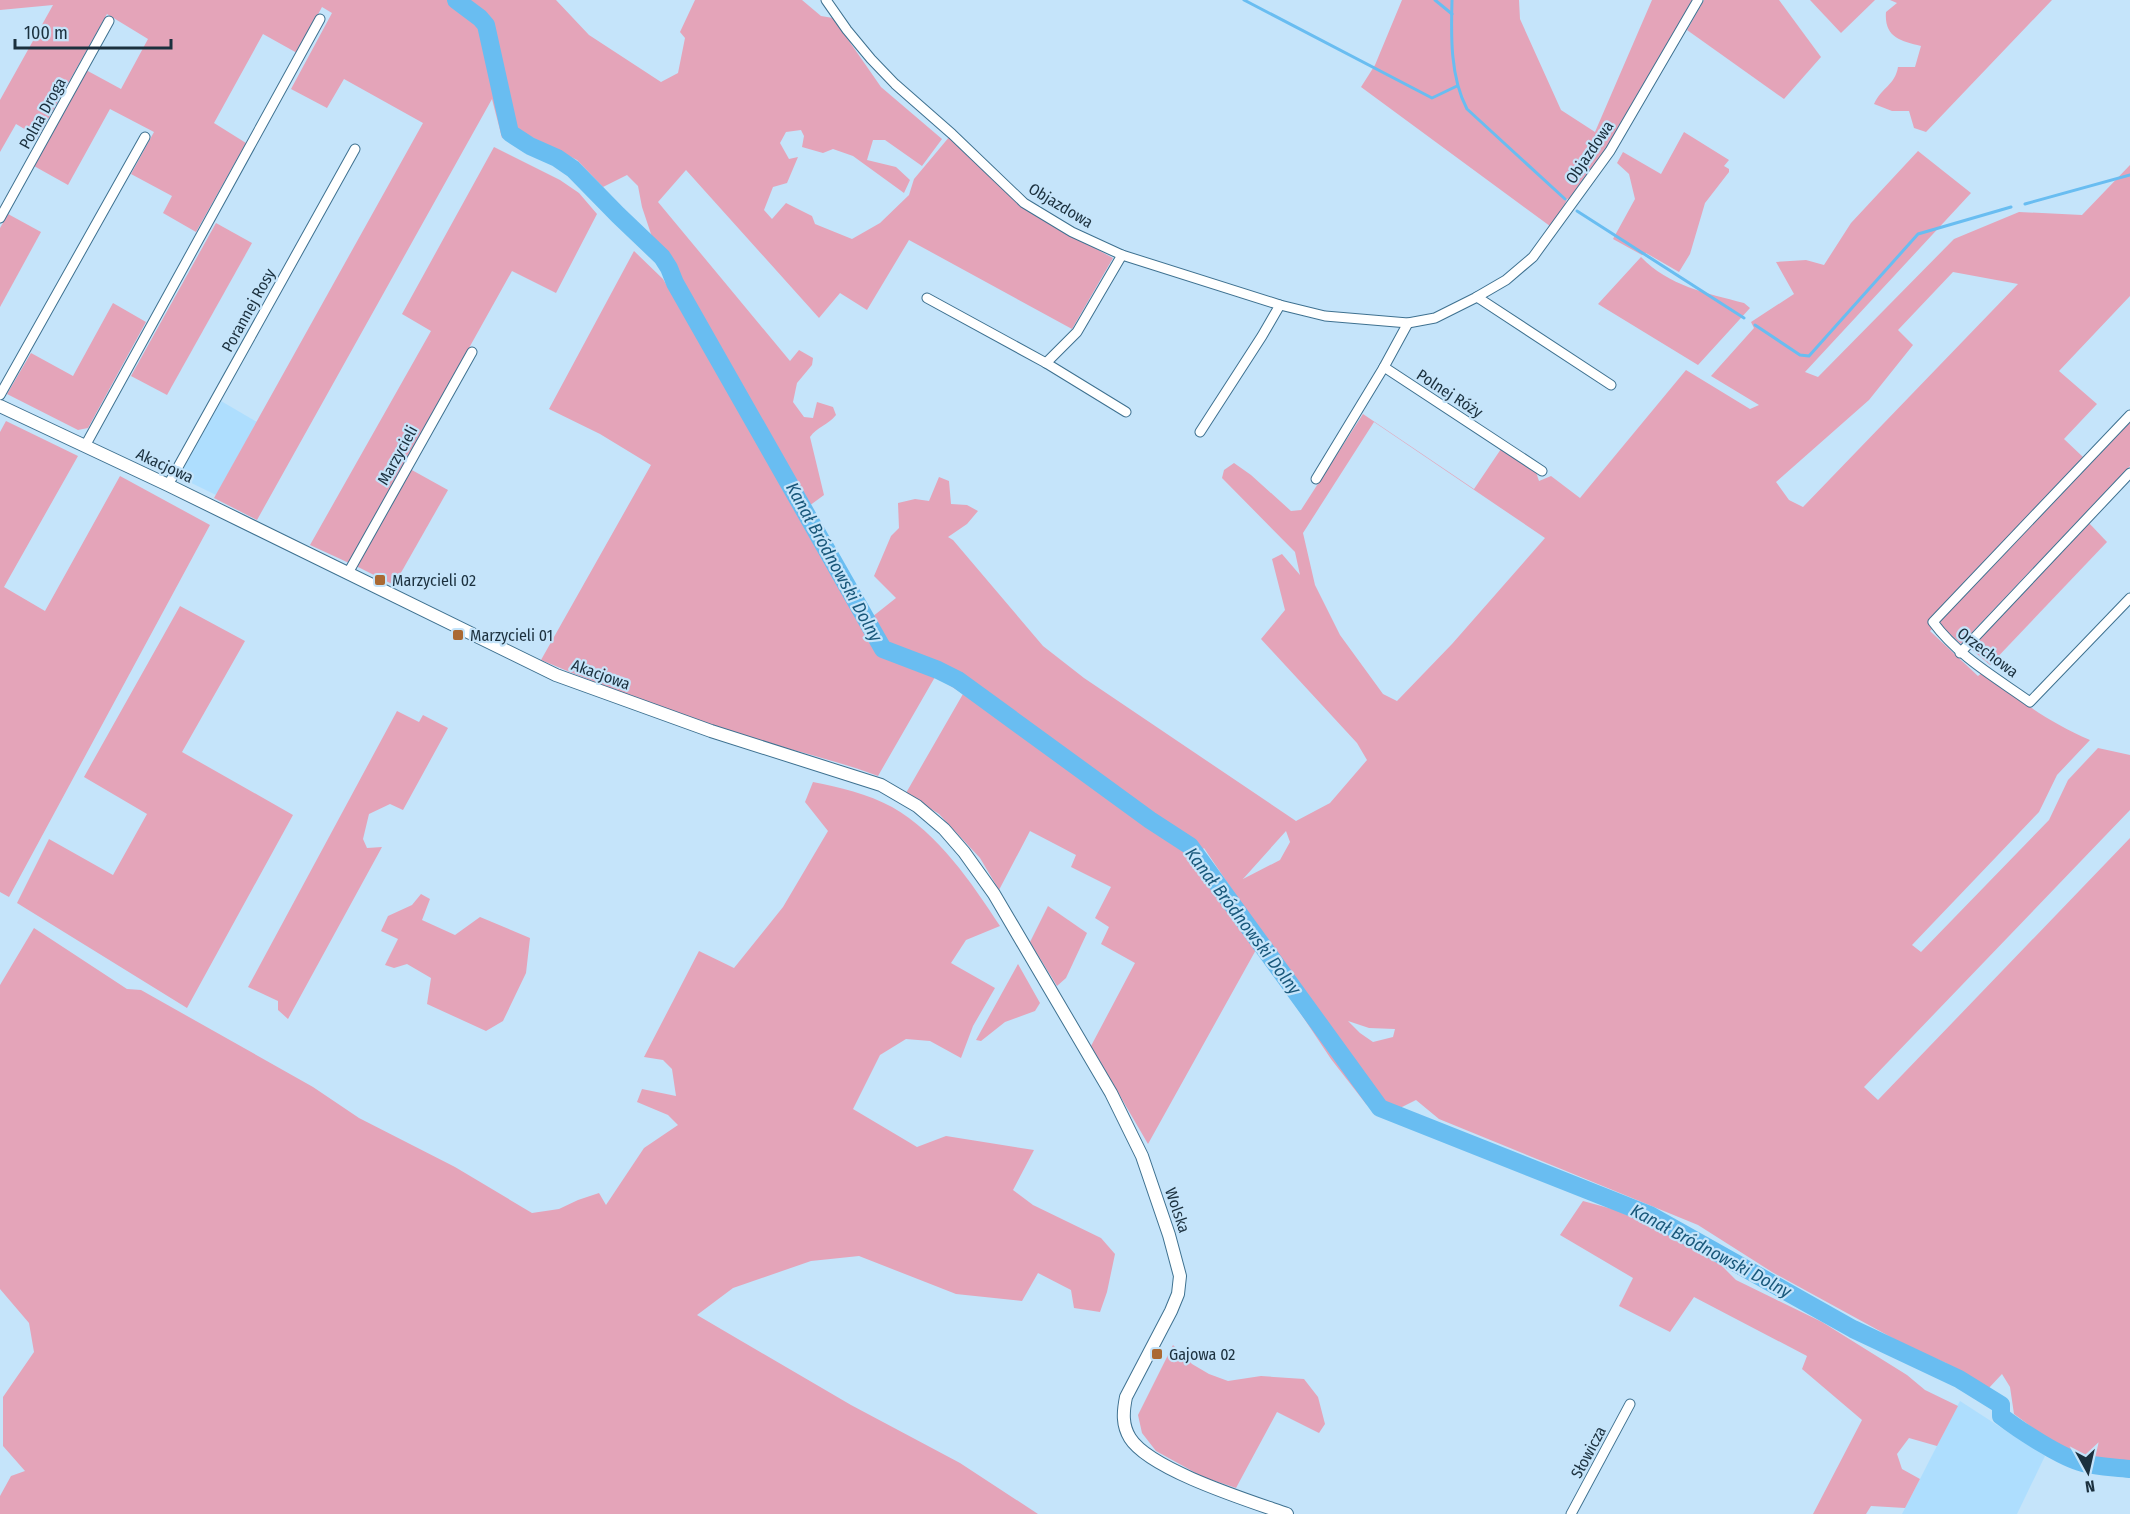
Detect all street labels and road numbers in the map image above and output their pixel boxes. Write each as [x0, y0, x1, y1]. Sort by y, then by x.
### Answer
street label: Polna Droga [15, 74, 70, 152]
street label: Objazdowa [1561, 117, 1617, 187]
street label: Objazdowa [1025, 179, 1097, 232]
street label: Porannej Rosy [218, 264, 280, 355]
street label: Polnej Róży [1413, 365, 1487, 422]
street label: Marzycieli [373, 422, 422, 488]
street label: Akacjowa [133, 444, 197, 487]
street label: Orzechowa [1953, 623, 2022, 682]
street label: Akacjowa [569, 655, 633, 694]
street label: Wolska [1161, 1185, 1194, 1235]
street label: Słowicza [1567, 1423, 1610, 1482]

